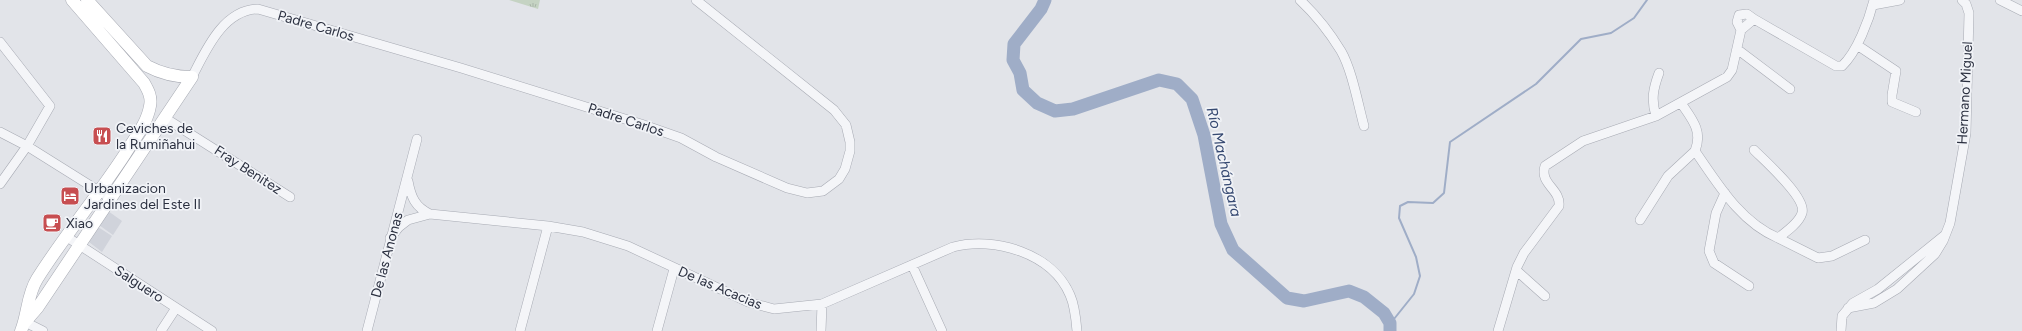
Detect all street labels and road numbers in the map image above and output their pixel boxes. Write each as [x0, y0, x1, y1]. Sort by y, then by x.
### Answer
street label: Padre Carlos [276, 7, 356, 45]
street label: Hermano Miguel [1954, 41, 1976, 145]
street label: Padre Carlos [586, 100, 666, 140]
street label: Fray Benitez [211, 142, 285, 198]
street label: De las Anonas [367, 210, 407, 300]
street label: Salguero [111, 262, 167, 306]
street label: De las Acacias [675, 263, 765, 313]

